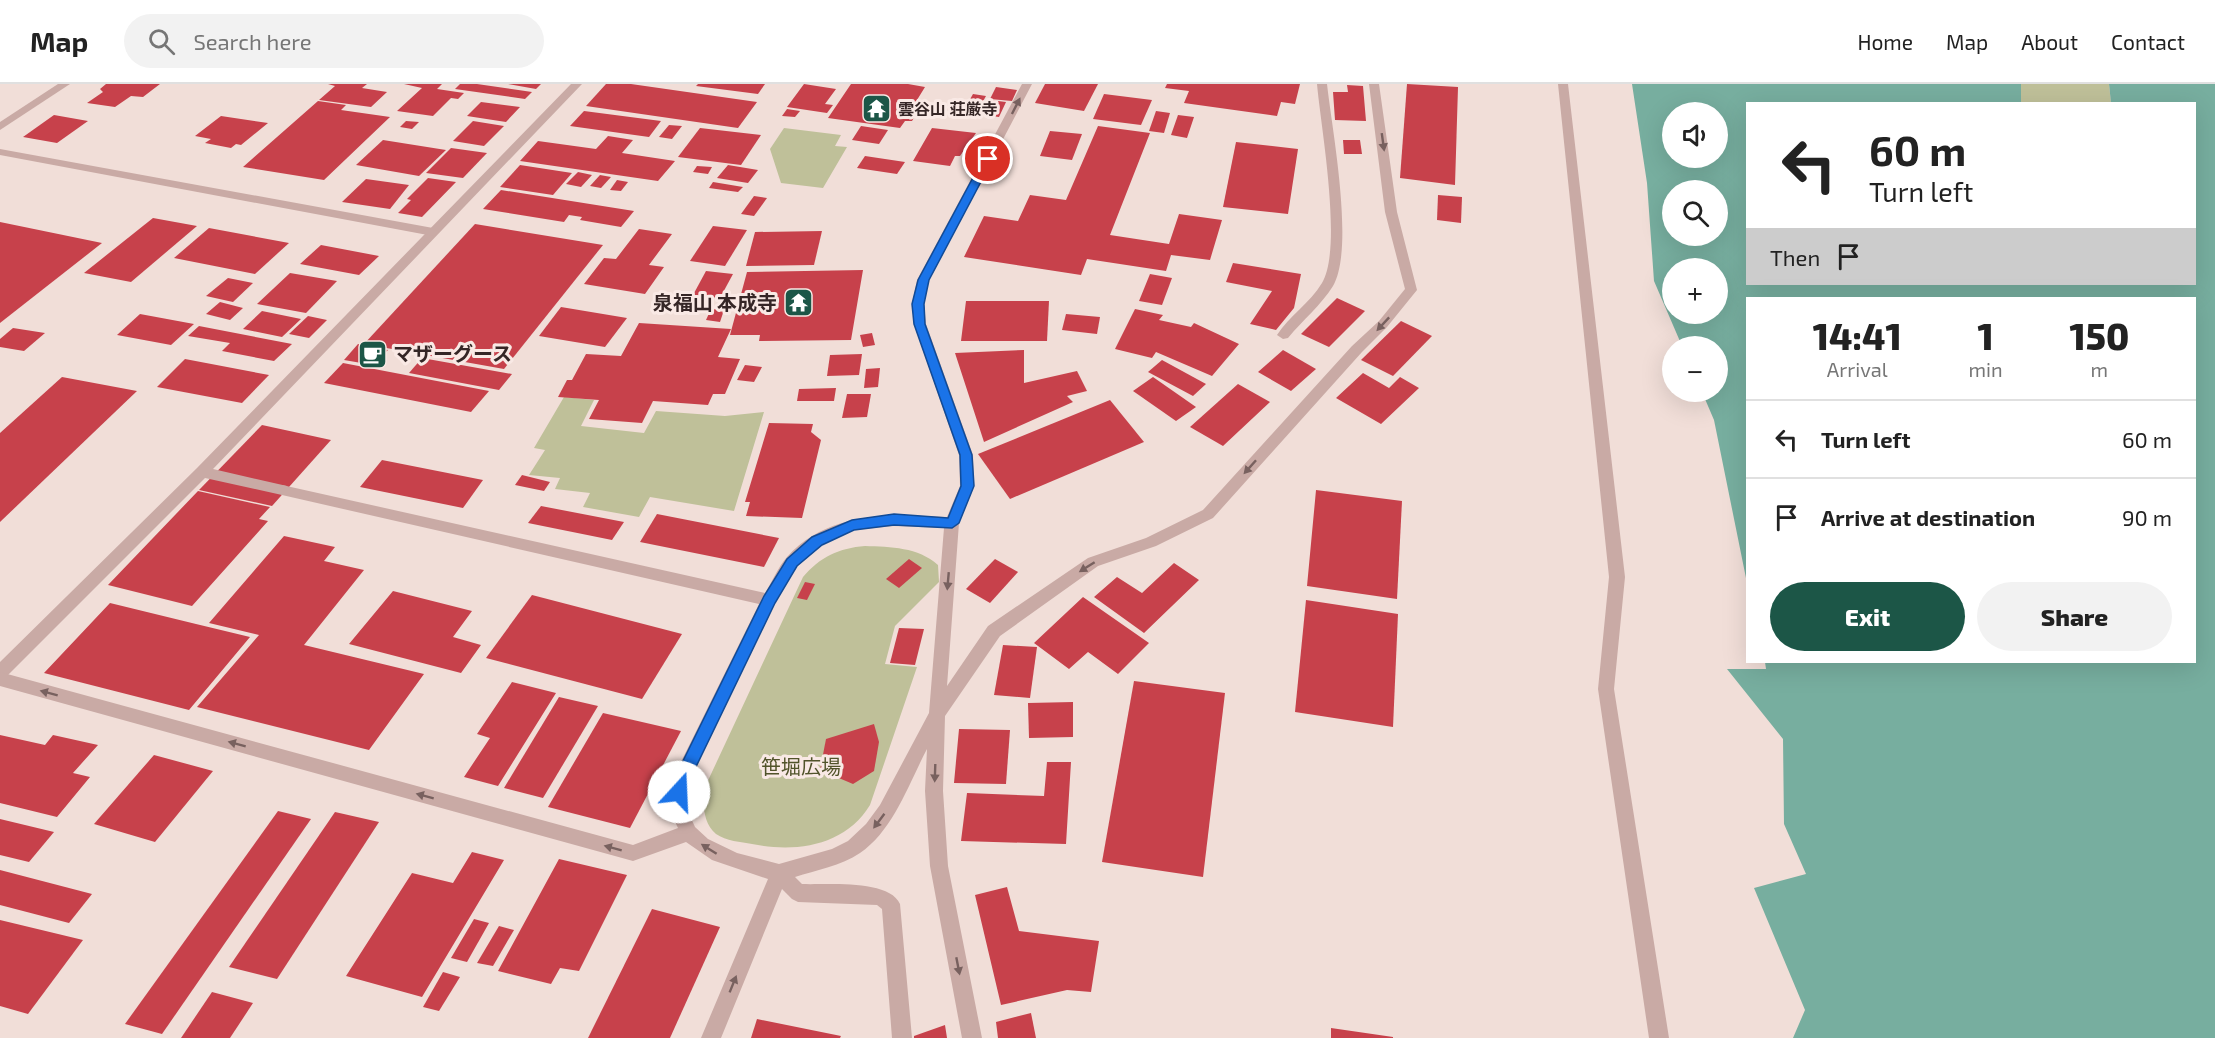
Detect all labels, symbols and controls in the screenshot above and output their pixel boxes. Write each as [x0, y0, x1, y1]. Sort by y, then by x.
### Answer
search box [124, 14, 544, 68]
text: Map [30, 24, 88, 58]
icon: search [145, 25, 178, 58]
text: Search here [193, 28, 312, 54]
text: Home [1857, 29, 1913, 54]
text: Map [1946, 29, 1988, 54]
text: About [2021, 29, 2078, 54]
text: Contact [2111, 29, 2185, 54]
temple icon: 雲谷山 荘厳寺 [861, 93, 893, 125]
one-way arrow [1011, 98, 1020, 115]
place label: 雲谷山 荘厳寺 [898, 99, 997, 118]
map controls [1662, 102, 1728, 402]
button: sound [1662, 102, 1728, 168]
text: 60 m [1869, 124, 1966, 174]
icon: left [1770, 126, 1848, 204]
pin [962, 133, 1013, 184]
one-way arrow [1378, 133, 1387, 152]
icon: arrive [971, 142, 1004, 175]
text: Turn left [1869, 175, 1973, 207]
button: search [1662, 180, 1728, 246]
icon: arrive [1832, 240, 1865, 273]
text: Then [1770, 244, 1820, 270]
button: + [1662, 258, 1728, 324]
temple icon: 泉福山 本成寺 [782, 287, 814, 319]
place label: 泉福山 本成寺 [653, 290, 777, 314]
text: 14:41 [1813, 314, 1902, 357]
text: 1 [1977, 314, 1994, 357]
text: 150 [2069, 314, 2129, 357]
one-way arrow [1377, 316, 1390, 331]
button: − [1662, 336, 1728, 402]
cafe icon: マザーグース [356, 338, 388, 370]
place label: マザーグース [393, 341, 512, 365]
text: Arrival [1827, 357, 1888, 381]
text: min [1969, 357, 2003, 381]
text: m [2091, 357, 2108, 381]
icon: left [1770, 423, 1803, 456]
text: Turn left [1821, 426, 1910, 452]
text: 60 m [2122, 426, 2172, 452]
one-way arrow [1244, 459, 1257, 474]
icon: arrive [1770, 501, 1803, 534]
text: Arrive at destination [1821, 504, 2035, 530]
text: 90 m [2122, 504, 2172, 530]
one-way arrow [1079, 561, 1096, 572]
one-way arrow [943, 572, 952, 591]
button: Exit [1770, 582, 1965, 651]
button: Share [1977, 582, 2172, 651]
one-way arrow [40, 688, 58, 697]
one-way arrow [228, 739, 246, 749]
park label: 笹堀広場 [761, 754, 841, 778]
position arrow [647, 760, 711, 824]
one-way arrow [930, 763, 940, 782]
one-way arrow [416, 791, 434, 800]
one-way arrow [873, 813, 885, 829]
one-way arrow [604, 842, 622, 852]
one-way arrow [701, 844, 717, 855]
one-way arrow [954, 957, 963, 976]
one-way arrow [729, 975, 738, 993]

